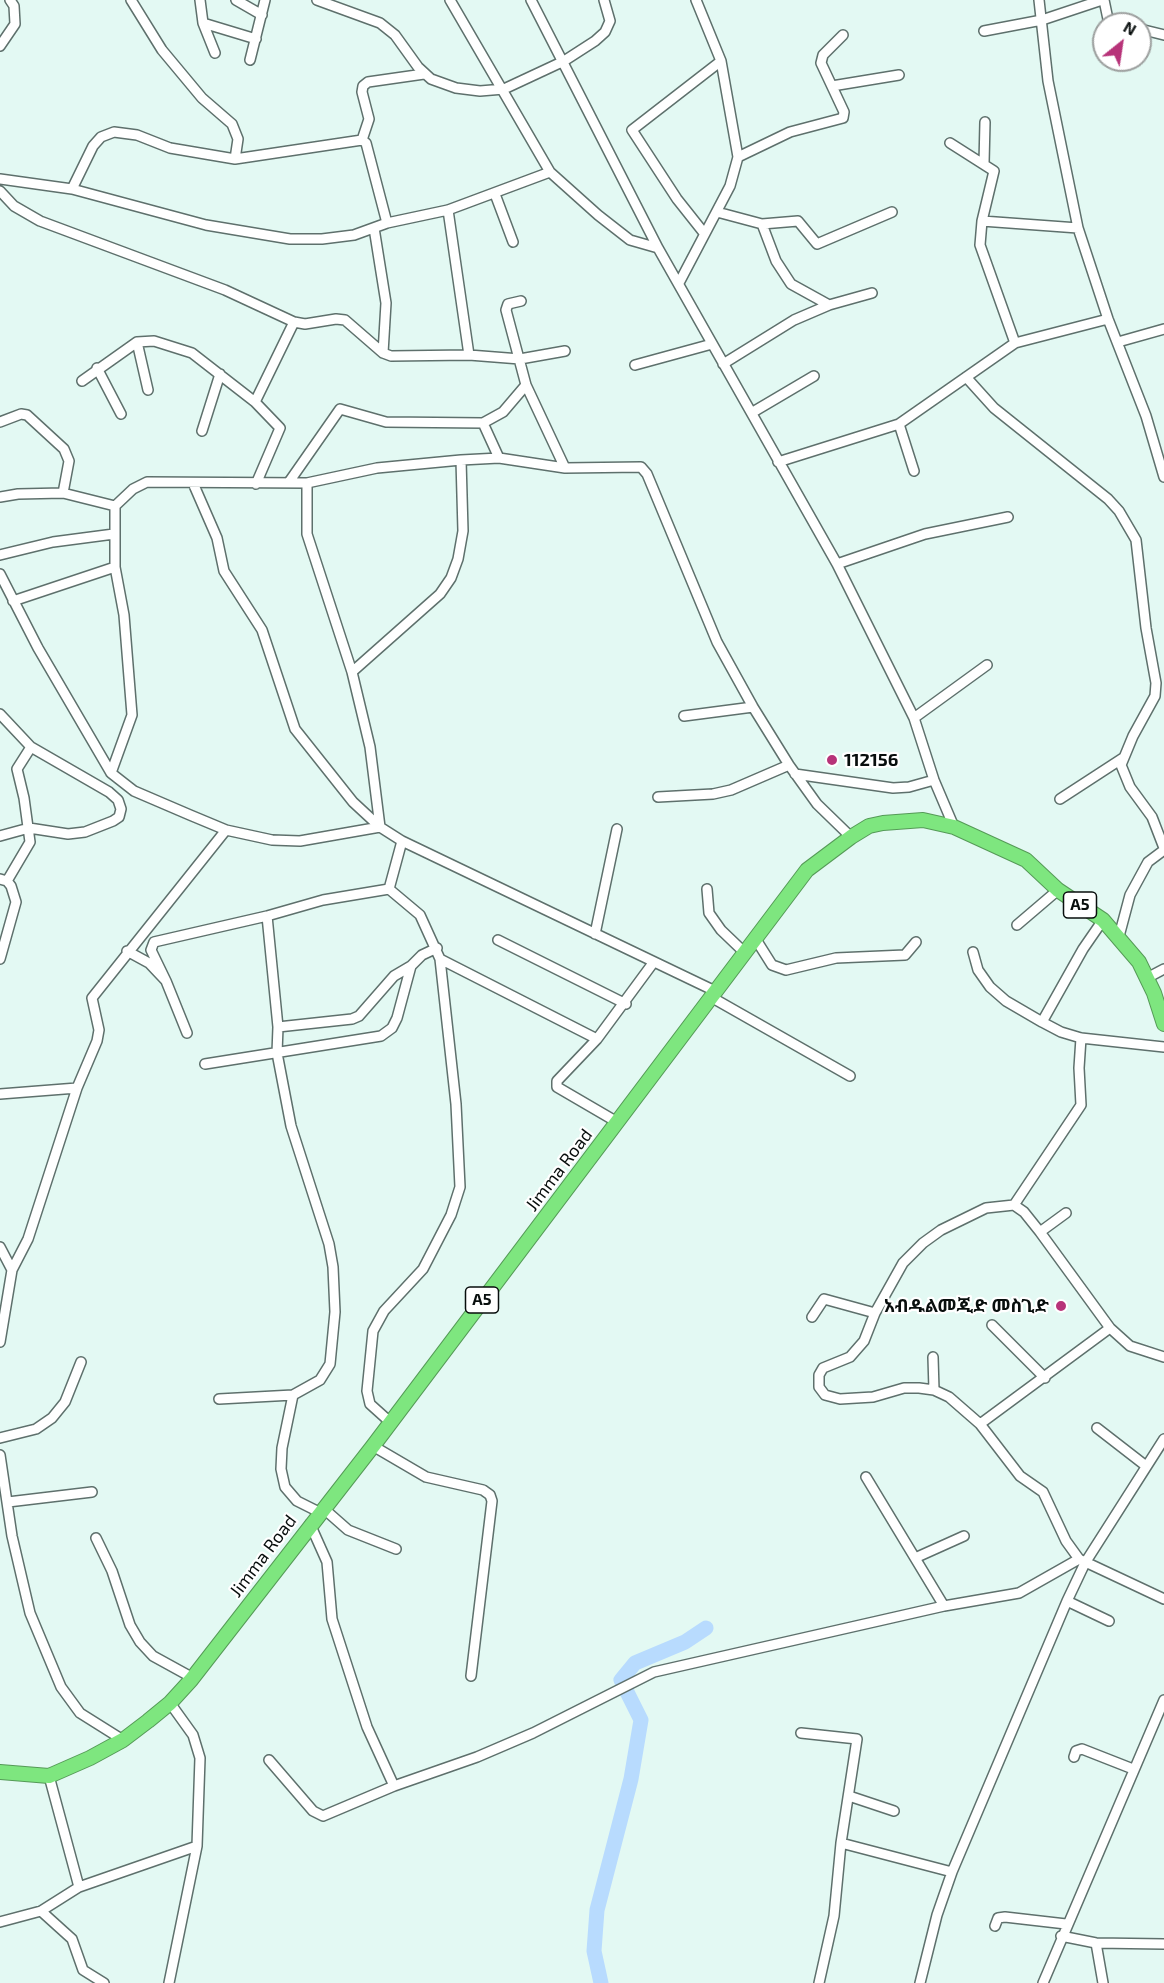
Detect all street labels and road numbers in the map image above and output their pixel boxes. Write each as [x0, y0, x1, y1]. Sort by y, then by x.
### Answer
road number: A5 [1064, 892, 1096, 918]
street label: Jimma Road [521, 1125, 597, 1215]
road number: A5 [466, 1287, 498, 1313]
street label: Jimma Road [225, 1511, 301, 1601]

